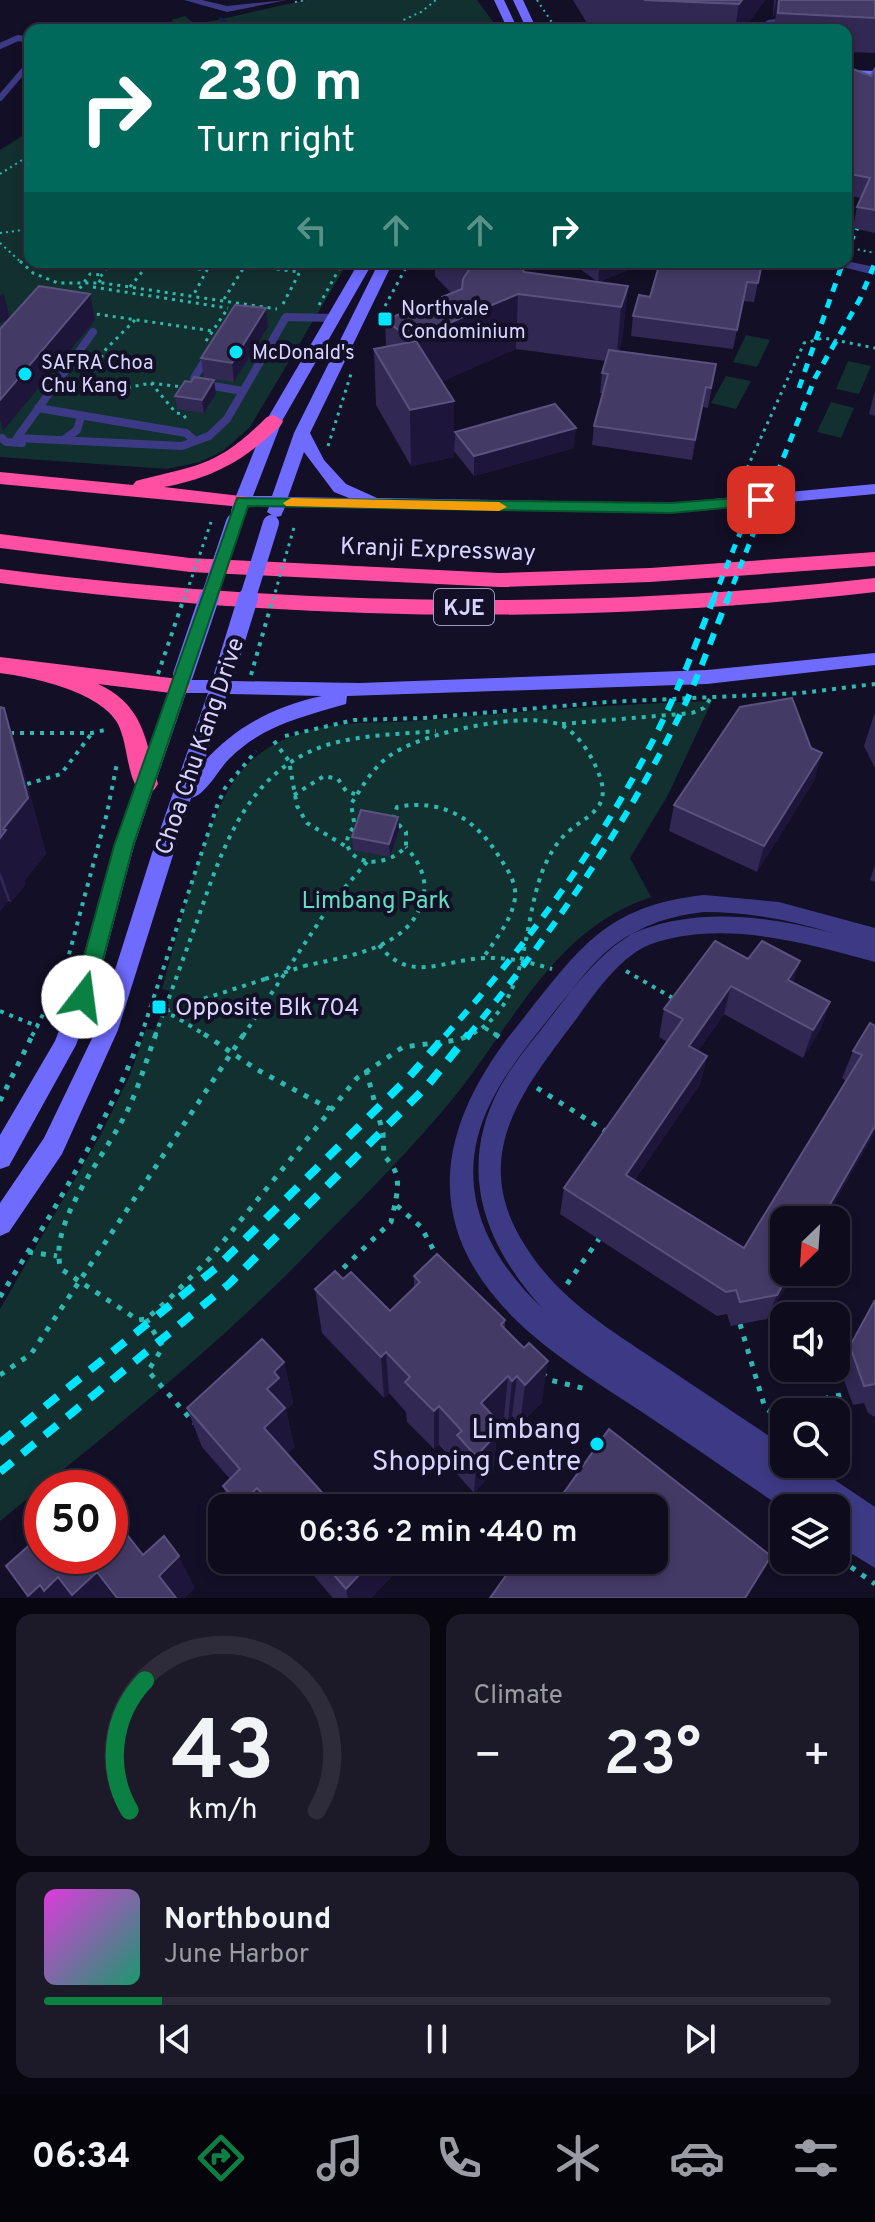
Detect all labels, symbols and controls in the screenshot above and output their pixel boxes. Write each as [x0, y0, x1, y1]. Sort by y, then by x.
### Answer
text: 230 m [196, 50, 363, 120]
icon: right [64, 56, 168, 160]
text: Turn right [196, 119, 355, 165]
icon: left [290, 208, 334, 252]
icon: ahead [374, 208, 418, 252]
icon: ahead [458, 208, 502, 252]
icon: right [542, 208, 586, 252]
place label: Northvale Condominium [401, 297, 526, 346]
marker: Northvale Condominium [376, 310, 394, 328]
place label: McDonald's [252, 341, 355, 367]
marker: McDonald's [227, 343, 245, 361]
place label: SAFRA Choa Chu Kang [41, 351, 154, 400]
marker: SAFRA Choa Chu Kang [16, 365, 34, 383]
pin [727, 466, 795, 534]
icon: arrive [739, 478, 783, 522]
street label: Kranji Expressway [339, 533, 536, 569]
road number: KJE [434, 589, 494, 625]
street label: Choa Chu Kang Drive [150, 634, 252, 859]
park label: Limbang Park [301, 887, 451, 917]
position arrow [41, 955, 125, 1039]
place label: Opposite Blk 704 [175, 994, 359, 1024]
marker: Opposite Blk 704 [150, 998, 168, 1016]
north arrow [770, 1206, 850, 1286]
map controls [770, 1206, 850, 1574]
button: sound [770, 1302, 850, 1382]
button: search [770, 1398, 850, 1478]
place label: Limbang Shopping Centre [372, 1413, 581, 1481]
marker: Limbang Shopping Centre [588, 1435, 606, 1453]
speed limit sign: 50 [24, 1470, 128, 1574]
button: layers [770, 1494, 850, 1574]
text: 06:36 · 2 min · 440 m [299, 1515, 577, 1552]
text: Climate [474, 1680, 563, 1713]
text: 43 [171, 1704, 274, 1809]
text: 23° [603, 1720, 701, 1796]
text: − [474, 1730, 502, 1786]
text: + [803, 1730, 831, 1786]
text: km/h [188, 1793, 257, 1829]
text: Northbound [164, 1902, 331, 1939]
text: June Harbor [164, 1939, 309, 1972]
icon: previous [153, 2017, 197, 2061]
icon: pause [415, 2017, 459, 2061]
icon: next [678, 2017, 722, 2061]
icon: directions [193, 2130, 249, 2186]
icon: music [312, 2130, 368, 2186]
icon: phone [431, 2130, 487, 2186]
icon: climate [550, 2130, 606, 2186]
icon: car [669, 2130, 725, 2186]
icon: filters [788, 2130, 844, 2186]
text: 06:34 [31, 2135, 131, 2181]

